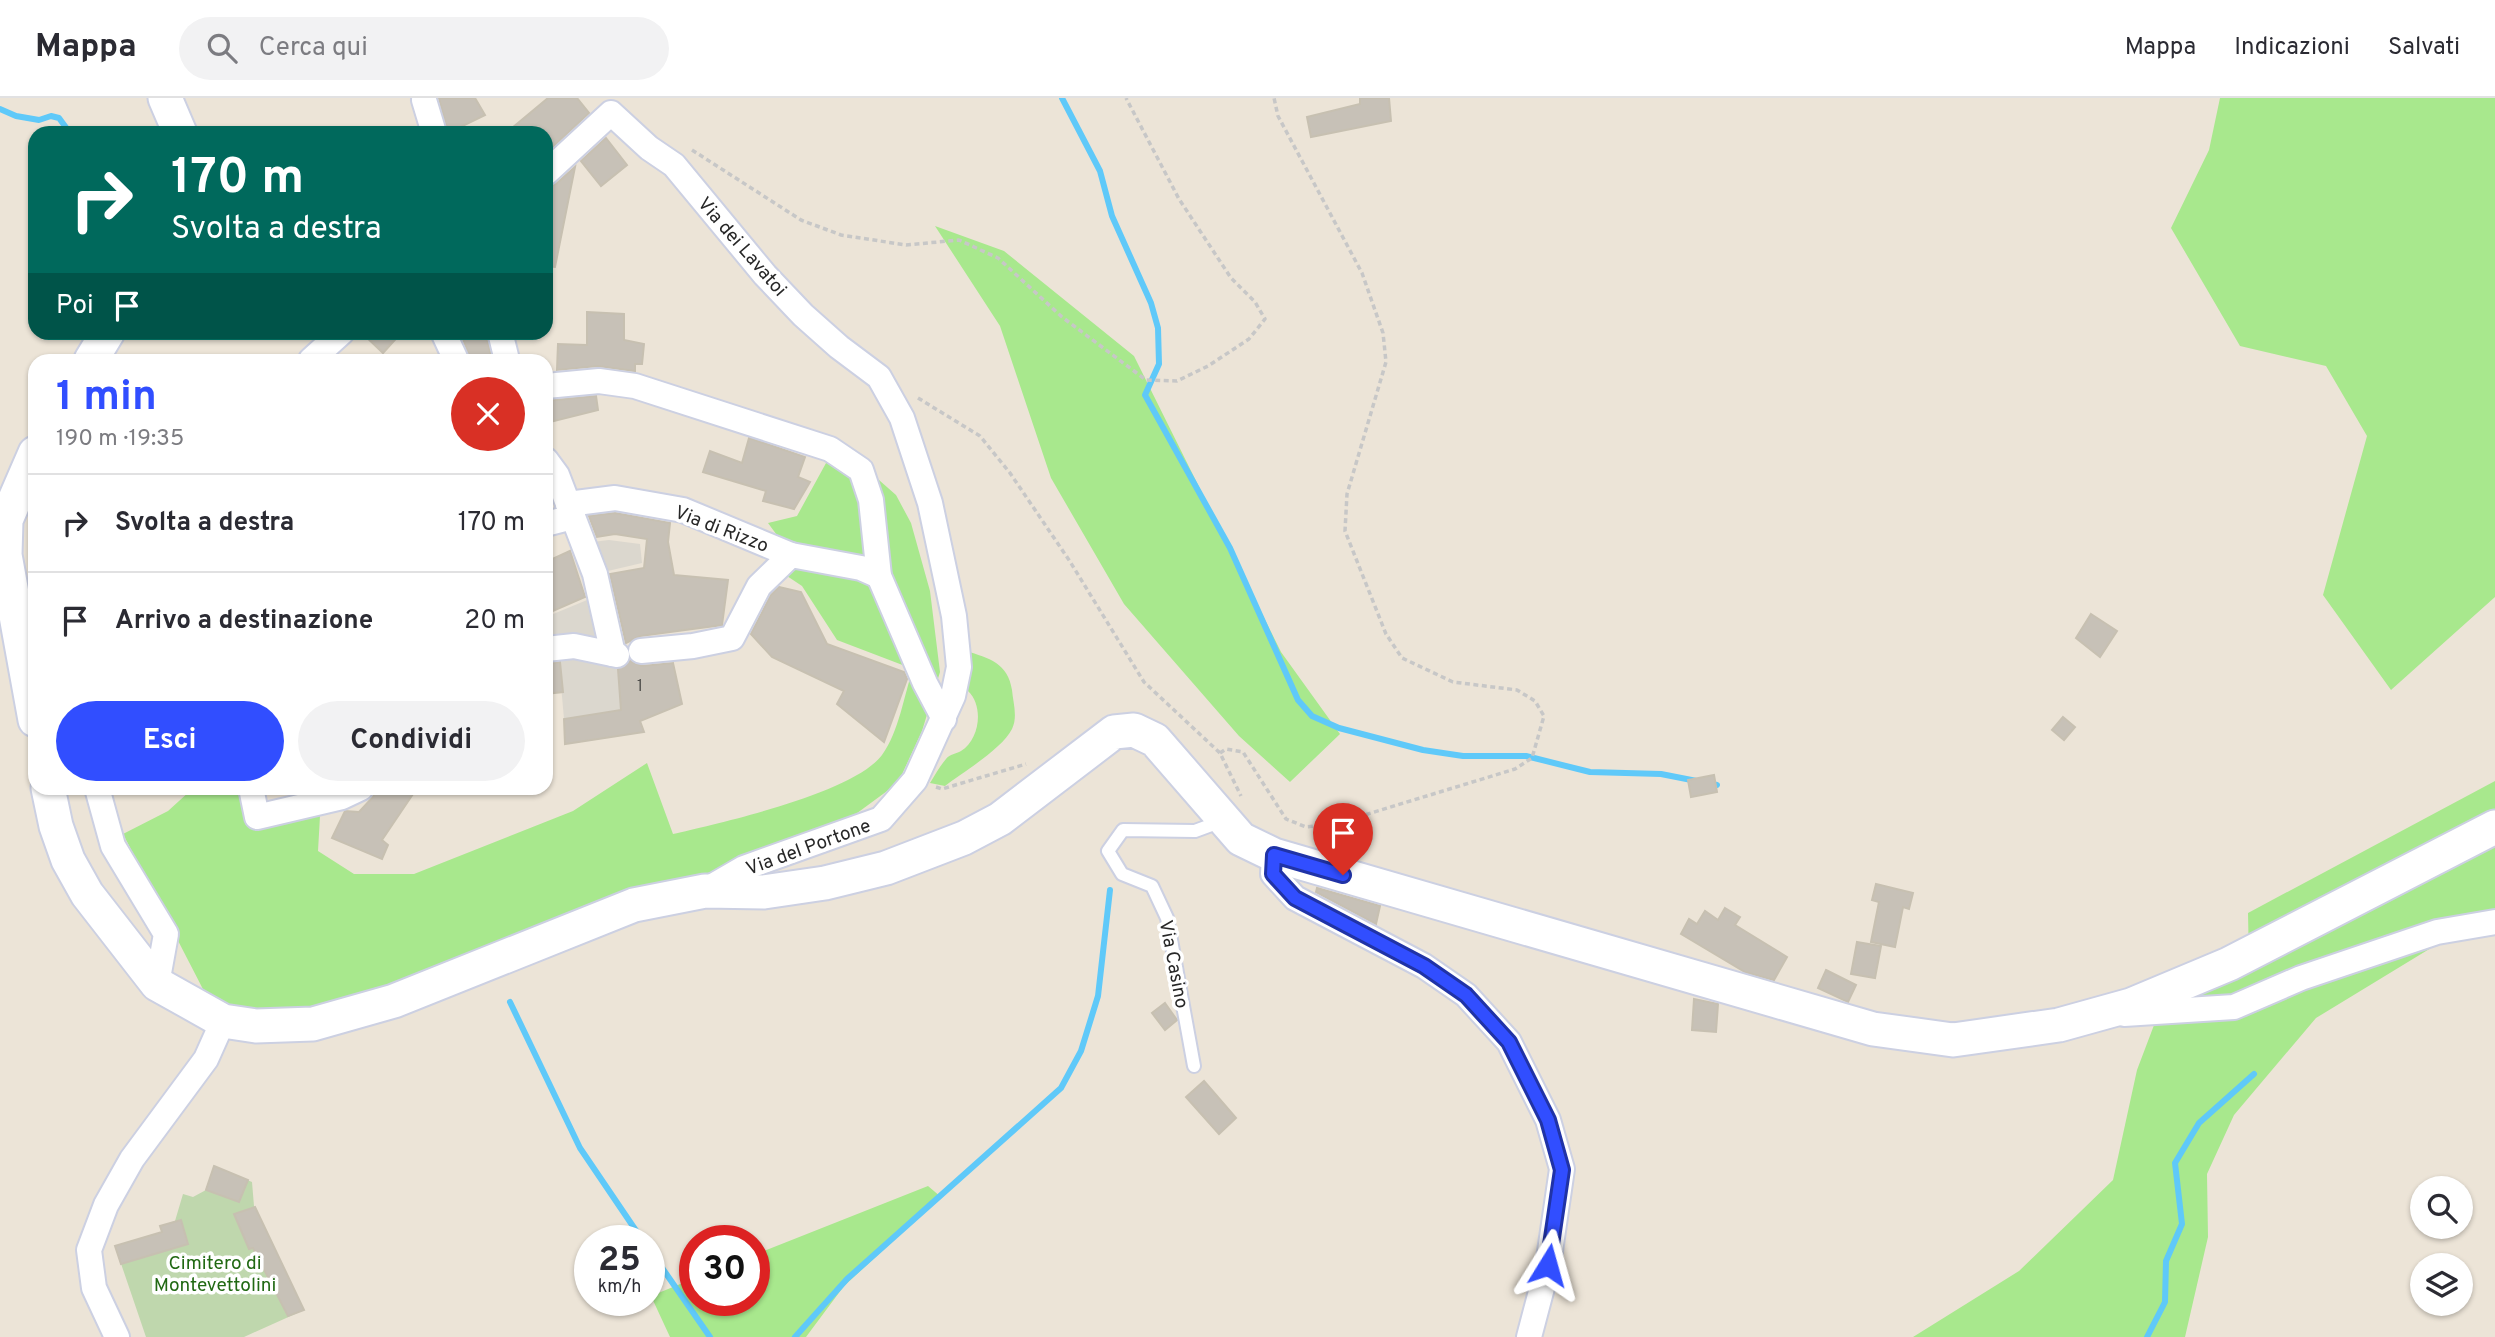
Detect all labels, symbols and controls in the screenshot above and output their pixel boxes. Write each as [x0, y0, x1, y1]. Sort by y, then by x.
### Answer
search box [179, 17, 669, 80]
text: Mappa [35, 27, 137, 69]
icon: search [203, 29, 241, 67]
text: Cerca qui [259, 32, 368, 65]
text: Mappa [2125, 33, 2196, 63]
text: Indicazioni [2234, 33, 2350, 63]
text: Salvati [2388, 33, 2460, 63]
text: 170 m [171, 149, 304, 211]
icon: right [56, 154, 147, 245]
street label: Via dei Lavatoi [692, 193, 791, 302]
text: Svolta a destra [171, 210, 382, 250]
icon: arrive [108, 287, 146, 325]
text: Poi [56, 290, 94, 323]
text: 1 min [56, 372, 157, 425]
button: close [451, 377, 525, 451]
text: 190 m · 19:35 [56, 425, 184, 454]
street label: Via di Rizzo [671, 501, 772, 559]
icon: right [56, 504, 94, 542]
text: Svolta a destra [115, 507, 294, 540]
text: 170 m [458, 507, 525, 540]
icon: arrive [56, 602, 94, 640]
text: Arrivo a destinazione [115, 605, 373, 638]
text: 20 m [464, 605, 525, 638]
house number: 1 [637, 677, 643, 697]
button: Esci [56, 701, 284, 781]
button: Condividi [298, 701, 525, 781]
pin [1313, 803, 1373, 875]
street label: Via del Portone [743, 814, 874, 882]
icon: arrive [1324, 814, 1362, 852]
street label: Via Casino [1153, 918, 1193, 1010]
map controls [2410, 1176, 2473, 1316]
button: search [2410, 1176, 2473, 1239]
speed limit sign: 30 [679, 1225, 770, 1316]
position arrow [1511, 1228, 1585, 1302]
text: 25 [598, 1239, 641, 1283]
park label: Cimitero di Montevettolini [154, 1252, 276, 1298]
button: layers [2410, 1253, 2473, 1316]
text: km/h [598, 1276, 641, 1299]

